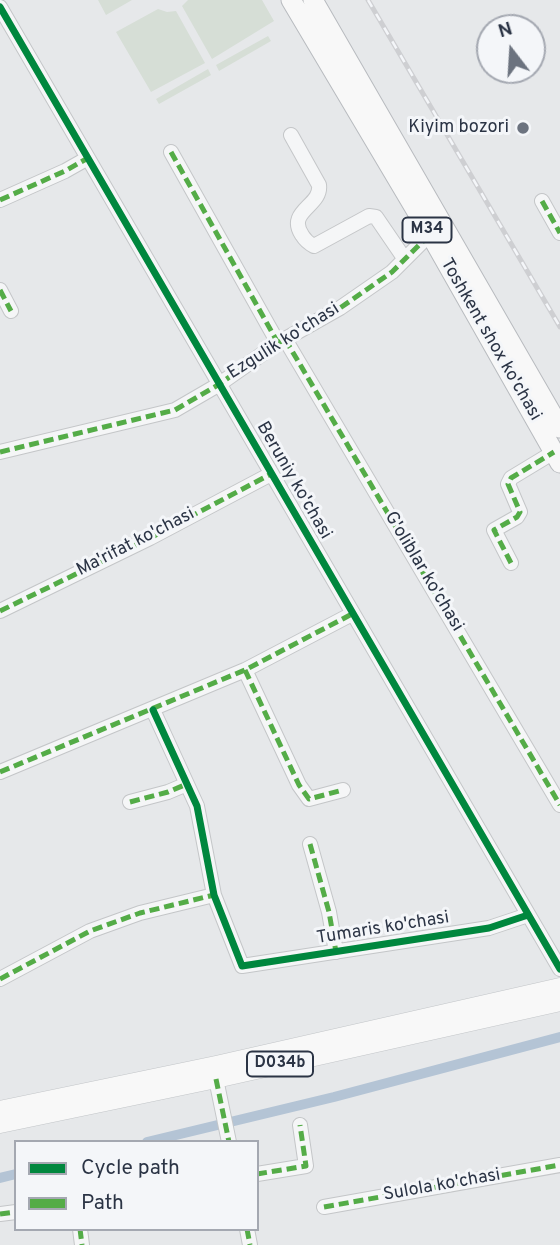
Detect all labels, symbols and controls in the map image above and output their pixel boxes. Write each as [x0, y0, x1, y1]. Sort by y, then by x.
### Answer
north arrow [476, 14, 546, 84]
text: N [495, 17, 515, 44]
place label: Kiyim bozori [408, 117, 509, 139]
marker: Kiyim bozori [515, 120, 531, 136]
road number: M34 [402, 218, 452, 242]
street label: Toshkent shox ko'chasi [435, 255, 545, 425]
street label: Ezgulik ko'chasi [224, 299, 344, 385]
street label: Beruniy ko'chasi [251, 418, 335, 544]
street label: Ma'rifat ko'chasi [73, 504, 199, 582]
street label: G'oliblar ko'chasi [379, 508, 467, 636]
street label: Tumaris ko'chasi [315, 908, 451, 950]
road number: D034b [247, 1052, 313, 1076]
legend [14, 1140, 259, 1231]
text: Cycle path [81, 1155, 180, 1182]
street label: Sulola ko'chasi [382, 1165, 502, 1207]
text: Path [81, 1190, 124, 1217]

